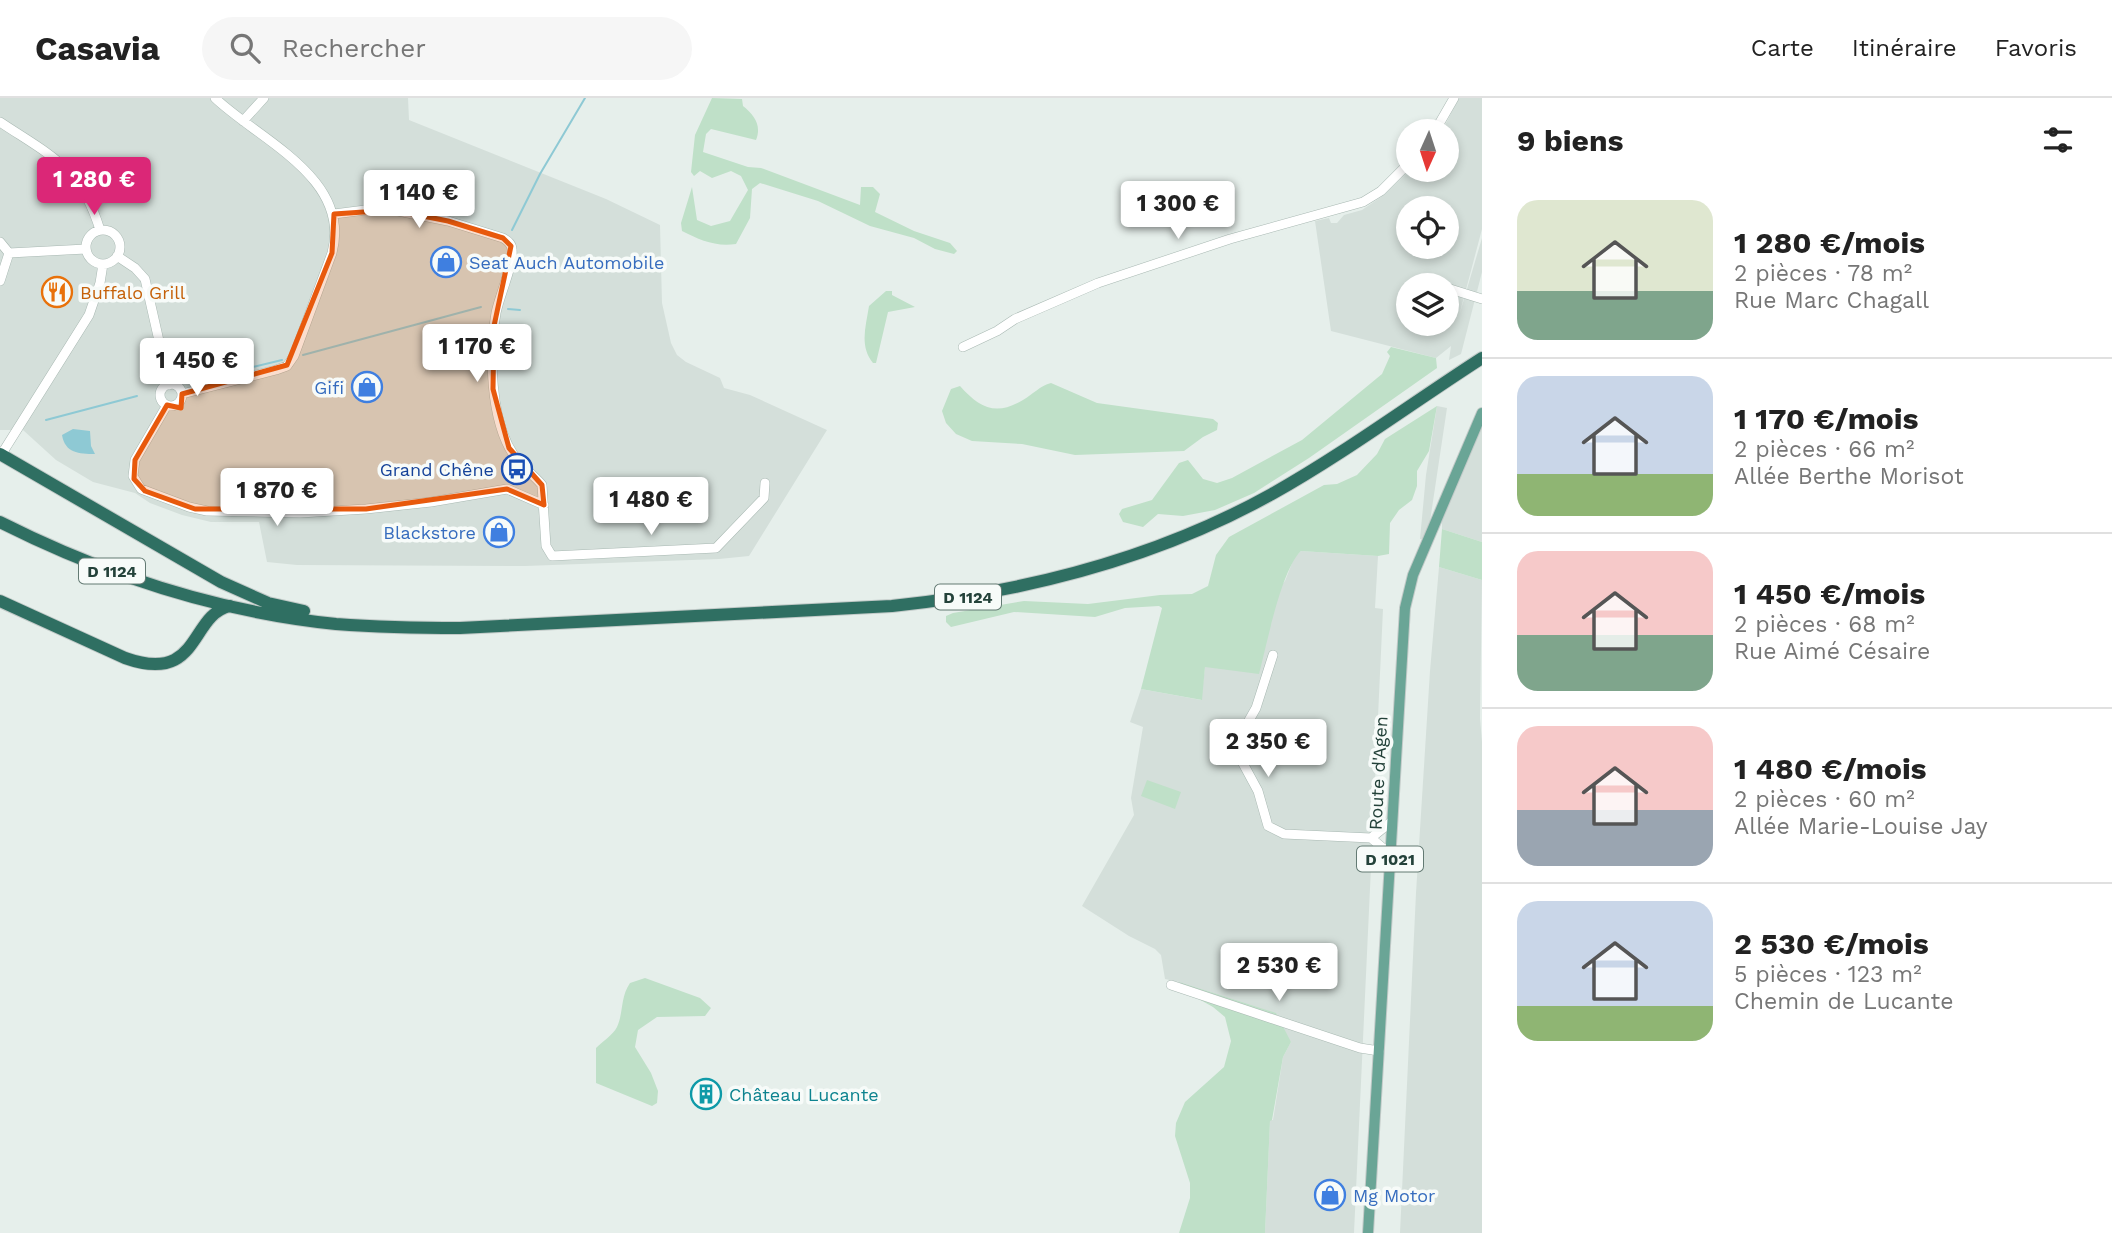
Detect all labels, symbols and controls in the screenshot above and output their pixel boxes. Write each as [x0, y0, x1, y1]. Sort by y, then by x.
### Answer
search box [202, 17, 692, 80]
text: Casavia [35, 29, 160, 68]
icon: search [226, 29, 264, 67]
text: Rechercher [282, 33, 426, 63]
text: Carte [1751, 34, 1814, 62]
text: Itinéraire [1852, 34, 1957, 62]
text: Favoris [1995, 34, 2077, 62]
north arrow [1396, 119, 1460, 182]
map controls [1396, 119, 1459, 336]
icon: filters [2039, 121, 2077, 159]
text: 9 biens [1517, 123, 1624, 158]
pin: 1 280 € [29, 158, 159, 217]
text: 1 280 € [53, 166, 135, 193]
pin: 1 140 € [354, 170, 484, 230]
text: 1 140 € [380, 179, 458, 206]
pin: 1 300 € [1113, 181, 1243, 241]
text: 1 300 € [1137, 190, 1219, 217]
button: locate [1396, 196, 1459, 259]
text: 1 280 €/mois [1734, 225, 1925, 260]
icon: home [1573, 228, 1657, 312]
shop icon: Seat Auch Automobile [429, 245, 463, 279]
place label: Seat Auch Automobile [469, 252, 664, 273]
text: 2 pièces · 78 m² [1734, 260, 1912, 287]
button: layers [1396, 273, 1459, 336]
restaurant icon: Buffalo Grill [40, 275, 74, 309]
place label: Buffalo Grill [80, 282, 186, 303]
text: Rue Marc Chagall [1734, 287, 1929, 314]
pin: 1 170 € [412, 324, 542, 384]
text: 1 170 € [438, 333, 516, 360]
pin: 1 450 € [132, 338, 262, 398]
text: 1 450 € [156, 347, 238, 374]
shop icon: Gifi [350, 370, 384, 404]
place label: Gifi [314, 377, 344, 398]
text: 1 170 €/mois [1734, 401, 1919, 436]
icon: home [1573, 404, 1657, 488]
text: 2 pièces · 66 m² [1734, 436, 1914, 463]
bus stop icon: Grand Chêne [500, 452, 534, 486]
place label: Grand Chêne [380, 459, 494, 480]
text: Allée Berthe Morisot [1734, 463, 1964, 490]
pin: 1 870 € [212, 468, 342, 528]
text: 1 870 € [236, 477, 318, 504]
pin: 1 480 € [586, 478, 716, 537]
text: 1 480 € [609, 486, 693, 513]
shop icon: Blackstore [482, 515, 516, 549]
place label: Blackstore [383, 522, 476, 543]
road number: D 1124 [79, 558, 145, 584]
text: 1 450 €/mois [1734, 576, 1925, 611]
icon: home [1573, 579, 1657, 663]
road number: D 1124 [935, 584, 1001, 610]
text: 2 pièces · 68 m² [1734, 611, 1915, 638]
text: Rue Aimé Césaire [1734, 638, 1930, 665]
street label: Route d'Agen [1365, 715, 1391, 831]
pin: 2 350 € [1203, 720, 1333, 779]
text: 2 350 € [1226, 728, 1310, 755]
text: 1 480 €/mois [1734, 751, 1927, 786]
icon: home [1573, 754, 1657, 838]
text: 2 pièces · 60 m² [1734, 786, 1915, 813]
text: Allée Marie-Louise Jay [1734, 813, 1988, 840]
road number: D 1021 [1357, 846, 1423, 872]
text: 2 530 €/mois [1734, 926, 1929, 961]
icon: home [1573, 929, 1657, 1013]
pin: 2 530 € [1214, 944, 1344, 1003]
text: 2 530 € [1237, 952, 1321, 979]
text: 5 pièces · 123 m² [1734, 961, 1922, 988]
text: Chemin de Lucante [1734, 988, 1954, 1015]
building icon: Château Lucante [689, 1077, 723, 1111]
place label: Château Lucante [729, 1084, 879, 1105]
shop icon: Mg Motor [1313, 1178, 1347, 1212]
place label: Mg Motor [1353, 1185, 1435, 1206]

